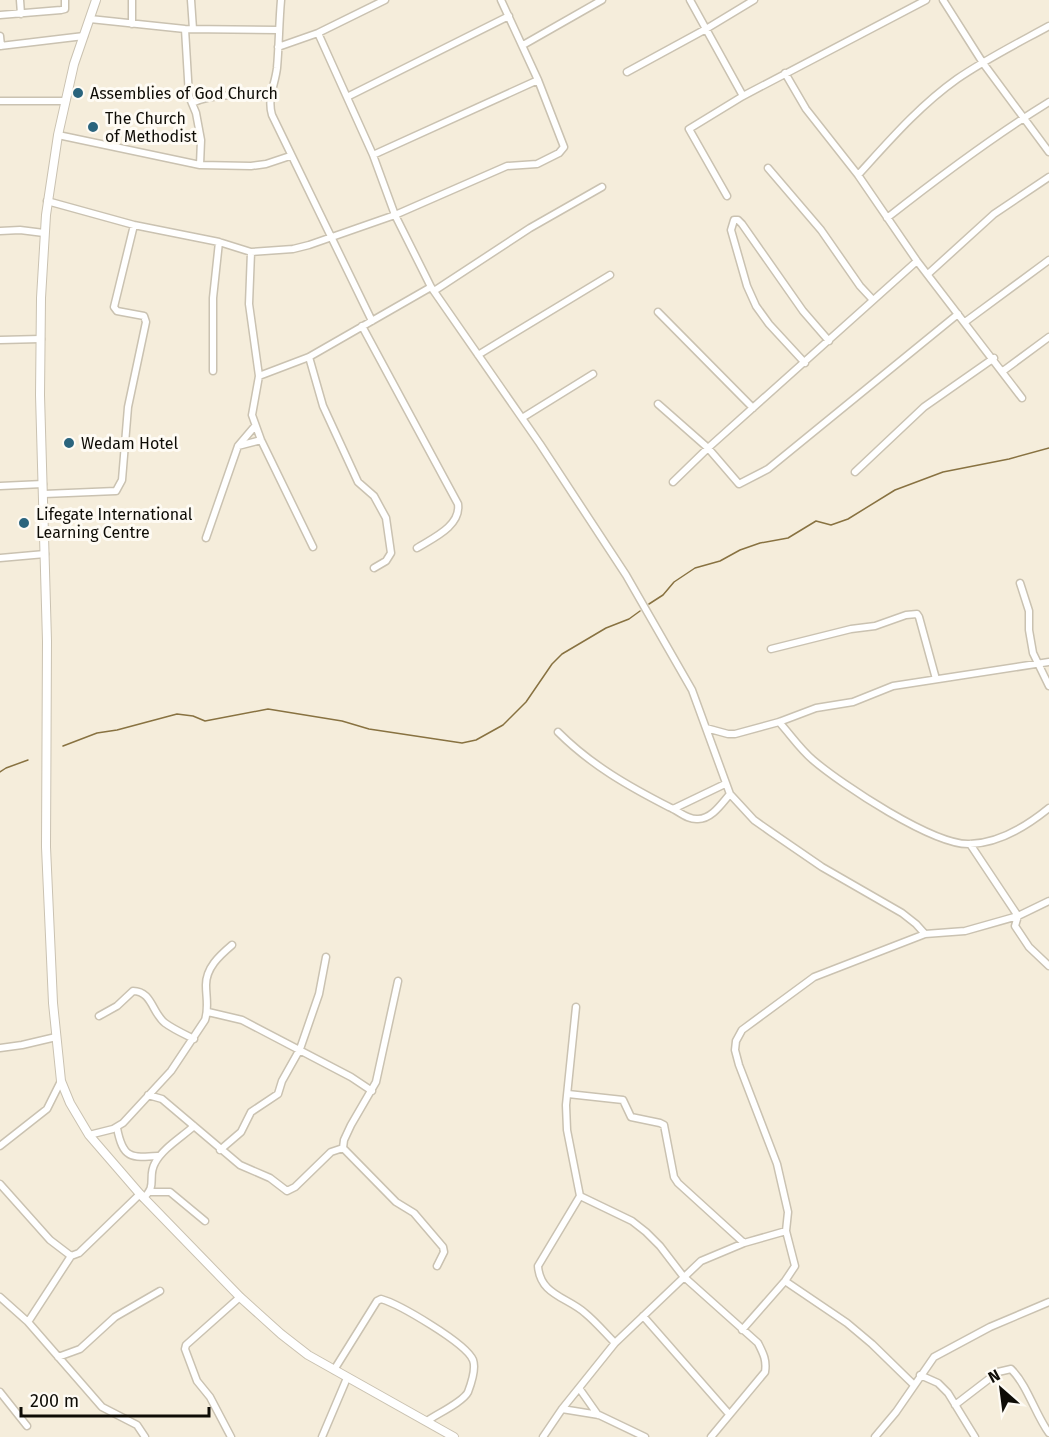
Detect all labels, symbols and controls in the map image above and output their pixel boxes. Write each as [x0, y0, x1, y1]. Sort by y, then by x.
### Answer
place label: Assemblies of God Church [90, 84, 278, 103]
marker: Assemblies of God Church [71, 86, 85, 100]
place label: The Church of Methodist [105, 109, 197, 146]
marker: The Church of Methodist [86, 120, 100, 134]
place label: Wedam Hotel [81, 434, 178, 453]
marker: Wedam Hotel [62, 436, 76, 450]
place label: Lifegate International Learning Centre [36, 505, 193, 542]
marker: Lifegate International Learning Centre [17, 516, 31, 530]
north arrow [971, 1359, 1031, 1419]
text: N [985, 1365, 1003, 1387]
scale bar [21, 1380, 208, 1418]
text: 200 m [30, 1390, 79, 1412]

